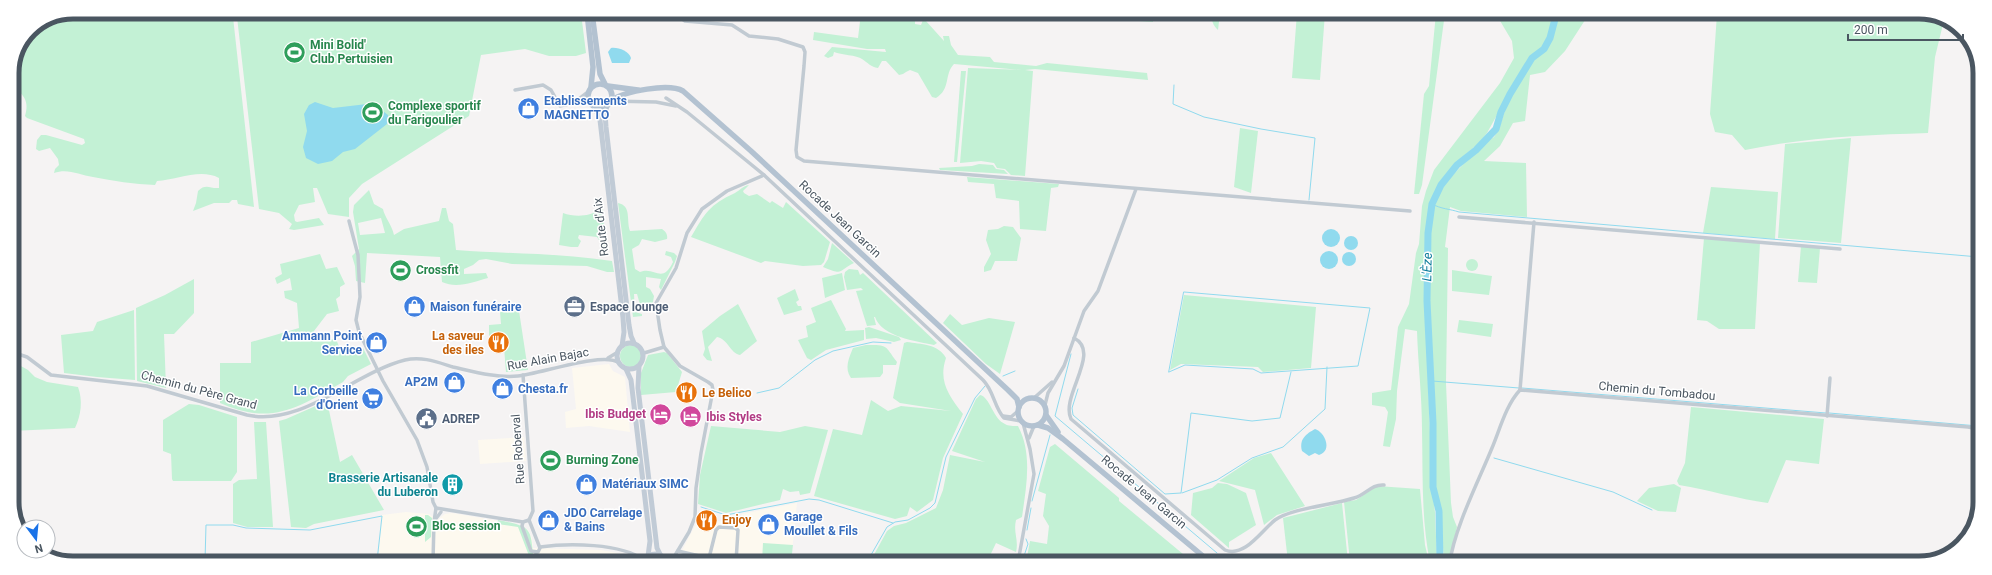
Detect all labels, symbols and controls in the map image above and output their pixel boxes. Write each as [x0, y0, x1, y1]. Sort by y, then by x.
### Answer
scale bar [1848, 16, 1963, 42]
text: 200 m [1854, 23, 1888, 37]
place label: Mini Bolid' Club Pertuisien [310, 38, 393, 66]
sports icon: Mini Bolid' Club Pertuisien [281, 39, 307, 65]
place label: Etablissements MAGNETTO [544, 94, 627, 122]
shop icon: Etablissements MAGNETTO [516, 95, 542, 121]
place label: Complexe sportif du Farigoulier [388, 99, 481, 127]
sports icon: Complexe sportif du Farigoulier [360, 100, 386, 126]
street label: Rocade Jean Garcin [796, 177, 884, 261]
street label: Route d'Aix [590, 197, 612, 257]
water label: L'Èze [1419, 252, 1435, 282]
sports icon: Crossfit [387, 257, 413, 283]
place label: Crossfit [416, 263, 459, 277]
shop icon: Maison funéraire [402, 294, 428, 320]
office icon: Espace lounge [562, 294, 588, 320]
place label: Maison funéraire [430, 300, 522, 314]
place label: Espace lounge [590, 300, 669, 314]
place label: Ammann Point Service [282, 329, 363, 357]
place label: La saveur des iles [432, 329, 485, 357]
shop icon: Ammann Point Service [364, 330, 390, 356]
restaurant icon: La saveur des iles [486, 330, 512, 356]
street label: Rue Alain Bajac [506, 345, 590, 373]
street label: Chemin du Père Grand [140, 368, 258, 412]
shop icon: AP2M [441, 369, 467, 395]
place label: AP2M [405, 375, 438, 389]
shop icon: Chesta.fr [489, 376, 515, 402]
street label: Chemin du Tombadou [1598, 379, 1716, 403]
restaurant icon: Le Belico [674, 380, 700, 406]
place label: Chesta.fr [518, 382, 568, 396]
place label: La Corbeille d'Orient [294, 384, 359, 412]
supermarket icon: La Corbeille d'Orient [360, 385, 386, 411]
place label: Le Belico [702, 386, 752, 400]
hotel icon: Ibis Budget [648, 401, 674, 427]
hotel icon: Ibis Styles [677, 404, 703, 430]
public building icon: ADREP [414, 406, 440, 432]
place label: Ibis Budget [585, 407, 646, 421]
place label: Ibis Styles [706, 410, 762, 424]
place label: ADREP [442, 412, 480, 426]
street label: Rue Roberval [509, 414, 527, 484]
sports icon: Burning Zone [538, 447, 564, 473]
street label: Rocade Jean Garcin [1099, 452, 1189, 532]
place label: Burning Zone [566, 453, 639, 467]
place label: Brasserie Artisanale du Luberon [329, 471, 439, 499]
shop icon: Matériaux SIMC [573, 471, 599, 497]
building icon: Brasserie Artisanale du Luberon [440, 472, 466, 498]
place label: Matériaux SIMC [602, 477, 689, 491]
place label: JDO Carrelage & Bains [564, 506, 643, 534]
shop icon: JDO Carrelage & Bains [535, 507, 561, 533]
restaurant icon: Enjoy [694, 507, 720, 533]
place label: Garage Moullet & Fils [784, 510, 858, 538]
shop icon: Garage Moullet & Fils [755, 511, 781, 537]
sports icon: Bloc session [404, 513, 430, 539]
place label: Enjoy [722, 513, 752, 527]
north arrow [16, 519, 56, 559]
place label: Bloc session [432, 519, 501, 533]
text: N [33, 541, 44, 556]

